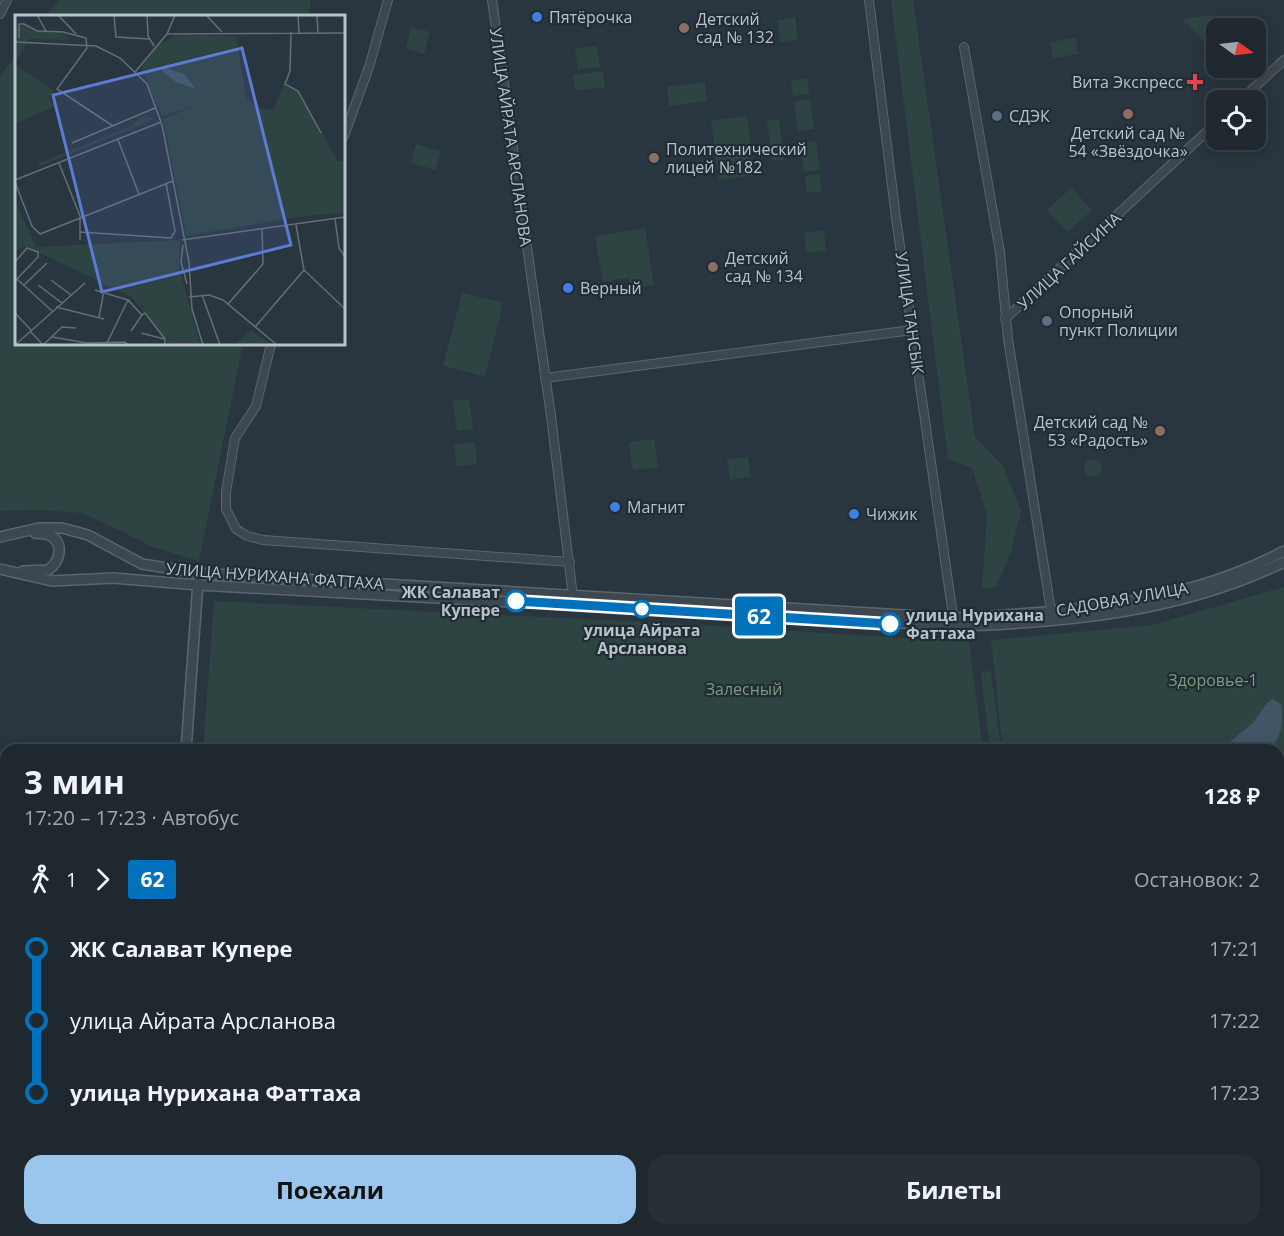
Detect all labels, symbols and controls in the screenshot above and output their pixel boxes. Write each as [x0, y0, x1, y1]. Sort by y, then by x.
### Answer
place label: Пятёрочка [549, 6, 632, 28]
place label: Детский сад № 132 [696, 8, 774, 48]
marker: Пятёрочка [530, 10, 544, 24]
inset map [15, 15, 345, 345]
north arrow [1206, 18, 1266, 78]
map controls [1206, 18, 1266, 150]
marker: Детский сад № 132 [677, 21, 691, 35]
street label: УЛИЦА АЙРАТА АРСЛАНОВА [485, 26, 537, 249]
place label: Вита Экспресс [1072, 71, 1183, 93]
marker: Вита Экспресс [1188, 75, 1202, 89]
button: locate [1206, 90, 1266, 150]
place label: СДЭК [1009, 105, 1050, 127]
marker: Детский сад № 54 «Звёздочка» [1121, 107, 1135, 121]
marker: СДЭК [990, 109, 1004, 123]
place label: Детский сад № 54 «Звёздочка» [1068, 122, 1188, 162]
place label: Политехнический лицей №182 [666, 138, 807, 178]
marker: Политехнический лицей №182 [647, 151, 661, 165]
street label: УЛИЦА ГАЙСИНА [1012, 207, 1126, 315]
place label: Детский сад № 134 [725, 247, 803, 287]
street label: УЛИЦА ТАНСЫК [891, 250, 930, 376]
marker: Детский сад № 134 [706, 260, 720, 274]
place label: Верный [580, 277, 642, 299]
marker: Верный [561, 281, 575, 295]
place label: Опорный пункт Полиции [1059, 301, 1178, 341]
marker: Опорный пункт Полиции [1040, 314, 1054, 328]
place label: Детский сад № 53 «Радость» [1034, 411, 1148, 451]
marker: Детский сад № 53 «Радость» [1153, 424, 1167, 438]
place label: Магнит [627, 496, 685, 518]
marker: Магнит [608, 500, 622, 514]
place label: Чижик [866, 503, 918, 525]
marker: Чижик [847, 507, 861, 521]
street label: УЛИЦА НУРИХАНА ФАТТАХА [165, 557, 385, 595]
street label: САДОВАЯ УЛИЦА [1054, 576, 1191, 621]
place label: ЖК Салават Купере [402, 581, 500, 621]
marker: ЖК Салават Купере [505, 590, 527, 612]
line badge: 62 [732, 596, 786, 636]
marker: улица Айрата Арсланова [633, 600, 651, 618]
text: 62 [747, 602, 771, 630]
place label: улица Нурихана Фаттаха [906, 604, 1044, 644]
marker: улица Нурихана Фаттаха [879, 613, 901, 635]
place label: улица Айрата Арсланова [584, 619, 700, 659]
park label: Здоровье-1 [1168, 669, 1258, 691]
park label: Залесный [706, 678, 782, 700]
text: 3 мин [24, 759, 125, 804]
text: 128 ₽ [1204, 780, 1260, 810]
text: 17:20 – 17:23 · Автобус [24, 804, 239, 831]
icon: walk [24, 863, 57, 896]
icon: forward [86, 863, 119, 896]
text: 62 [140, 865, 164, 893]
text: 1 [66, 866, 77, 893]
text: Остановок: 2 [1134, 866, 1260, 893]
text: ЖК Салават Купере [70, 933, 293, 963]
text: 17:21 [1209, 935, 1260, 962]
text: улица Айрата Арсланова [70, 1005, 336, 1035]
text: 17:22 [1209, 1007, 1260, 1034]
text: улица Нурихана Фаттаха [70, 1077, 361, 1107]
text: 17:23 [1209, 1079, 1260, 1106]
button: Поехали [24, 1155, 636, 1224]
button: Билеты [648, 1155, 1260, 1224]

